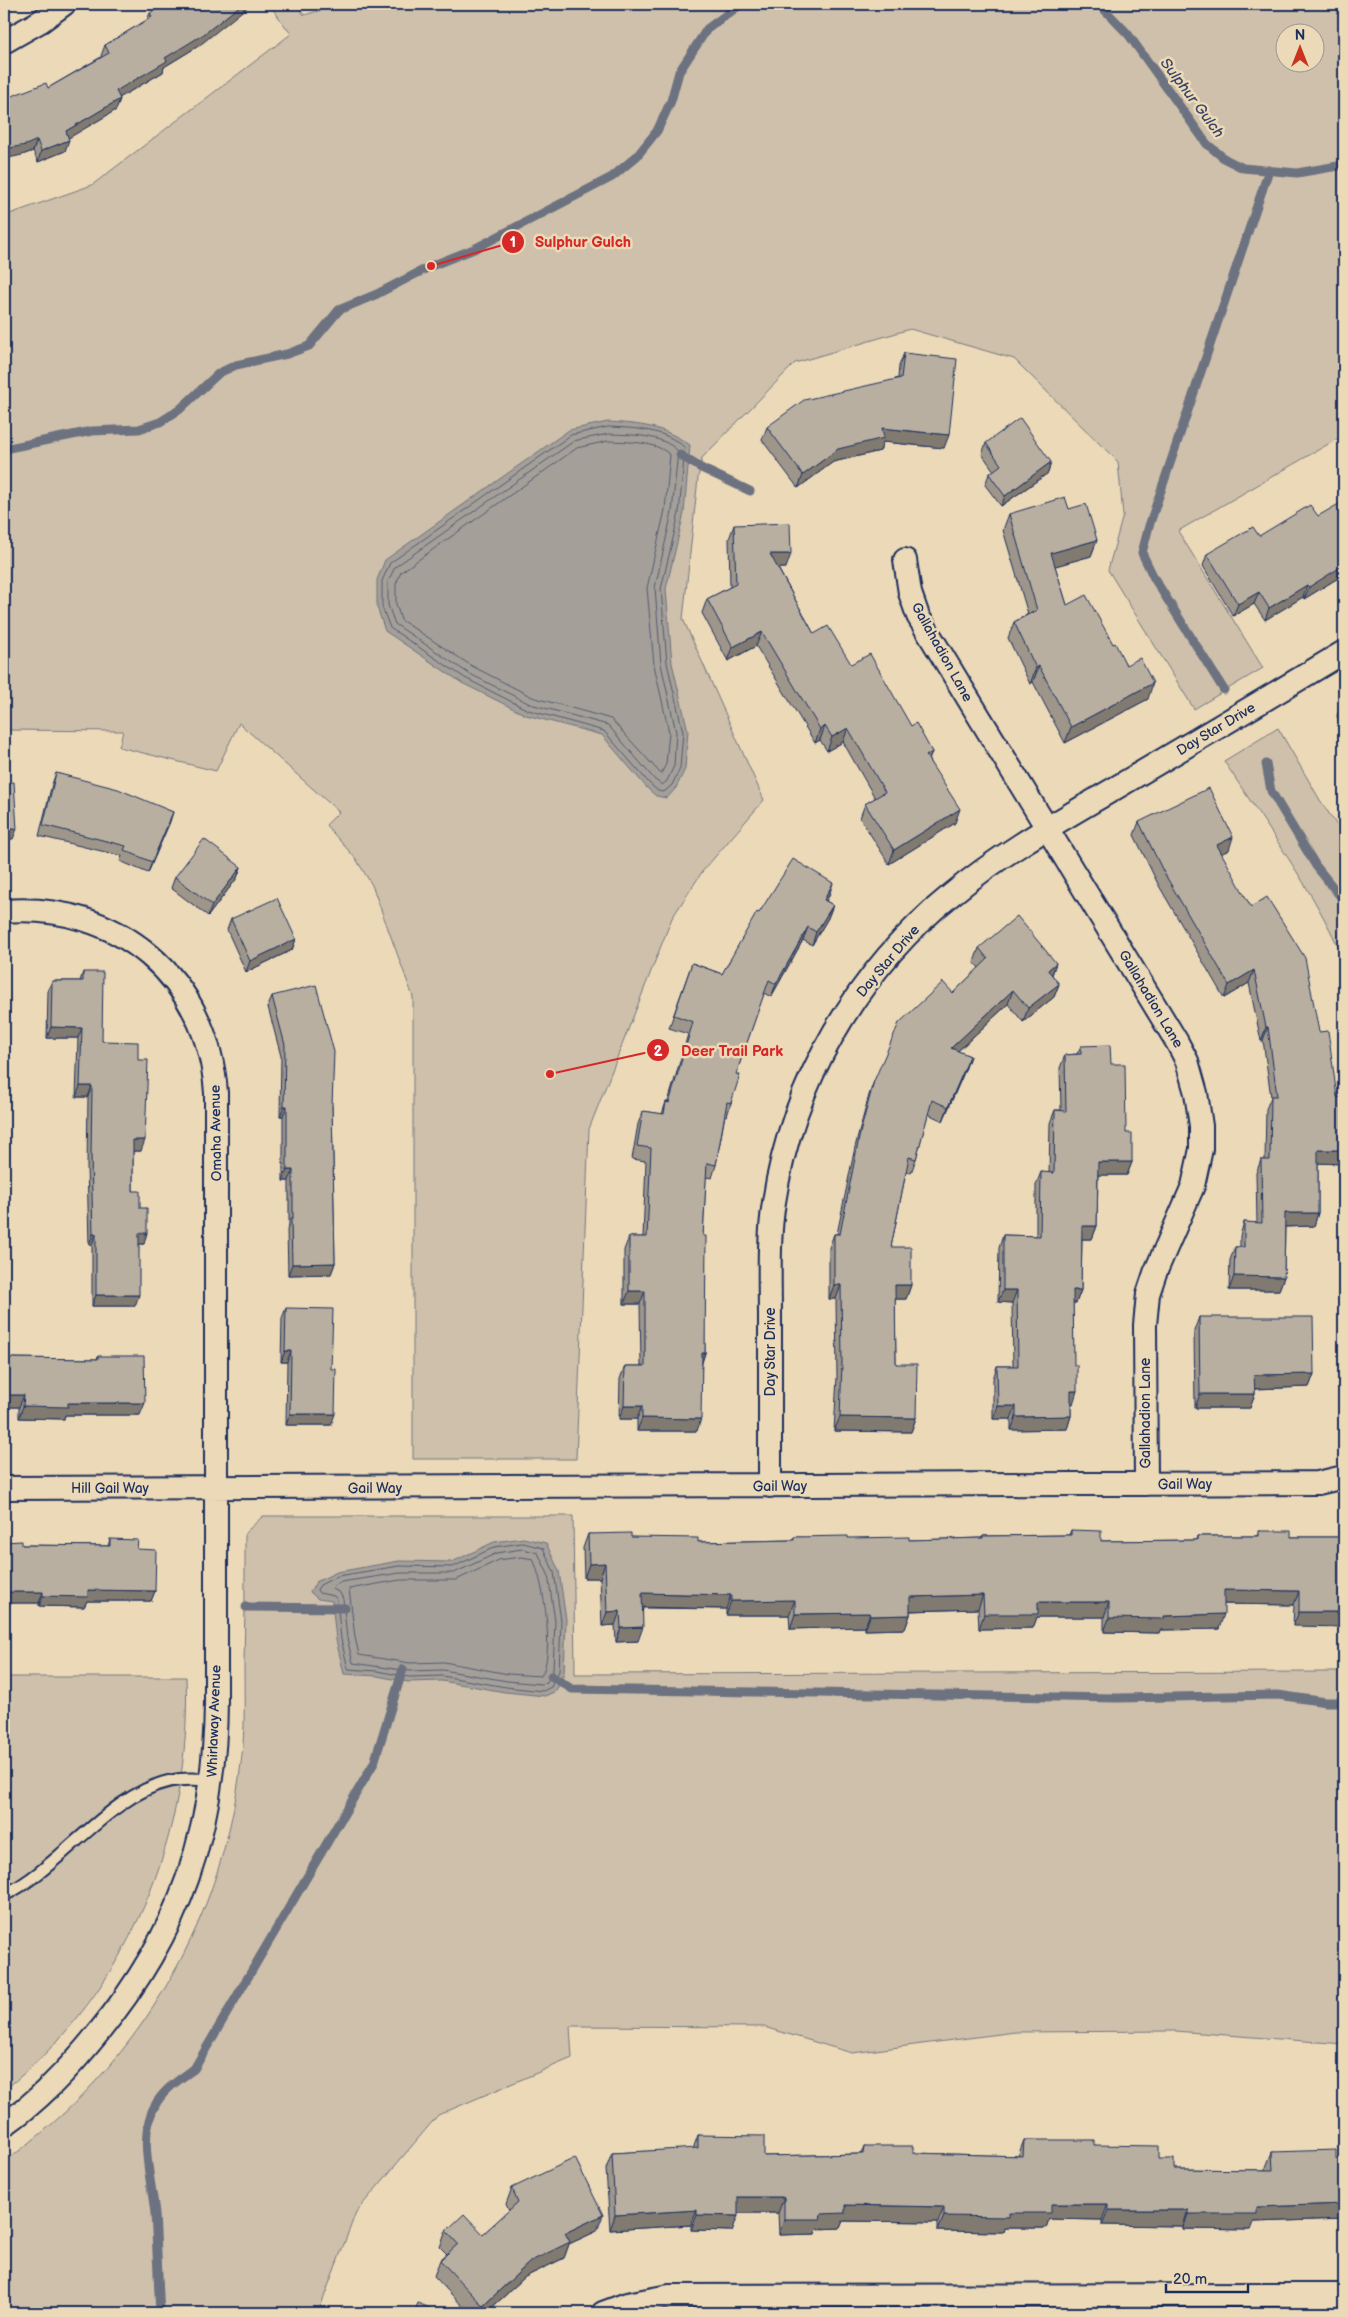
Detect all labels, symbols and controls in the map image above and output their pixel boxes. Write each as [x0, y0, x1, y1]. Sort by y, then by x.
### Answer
north arrow [1276, 22, 1326, 72]
text: N [1295, 27, 1305, 44]
water label: Sulphur Gulch [1156, 54, 1228, 142]
callout: Sulphur Gulch [500, 227, 641, 257]
text: 1 [510, 233, 516, 252]
text: Sulphur Gulch [535, 233, 631, 252]
street label: Gallahadion Lane [908, 599, 976, 705]
street label: Day Star Drive [1174, 699, 1258, 759]
street label: Day Star Drive [853, 921, 923, 1001]
street label: Gallahadion Lane [1115, 947, 1187, 1051]
callout: Deer Trail Park [646, 1035, 793, 1065]
text: 2 [654, 1042, 663, 1061]
text: Deer Trail Park [681, 1042, 783, 1061]
street label: Omaha Avenue [207, 1085, 225, 1181]
street label: Day Star Drive [762, 1308, 779, 1396]
street label: Gallahadion Lane [1137, 1358, 1154, 1468]
street label: Gail Way [1158, 1476, 1213, 1493]
street label: Gail Way [753, 1478, 808, 1495]
street label: Hill Gail Way [71, 1480, 150, 1497]
street label: Gail Way [348, 1480, 403, 1497]
street label: Whirlaway Avenue [204, 1664, 224, 1778]
scale bar [1166, 2262, 1248, 2294]
text: 20 m [1173, 2270, 1207, 2289]

